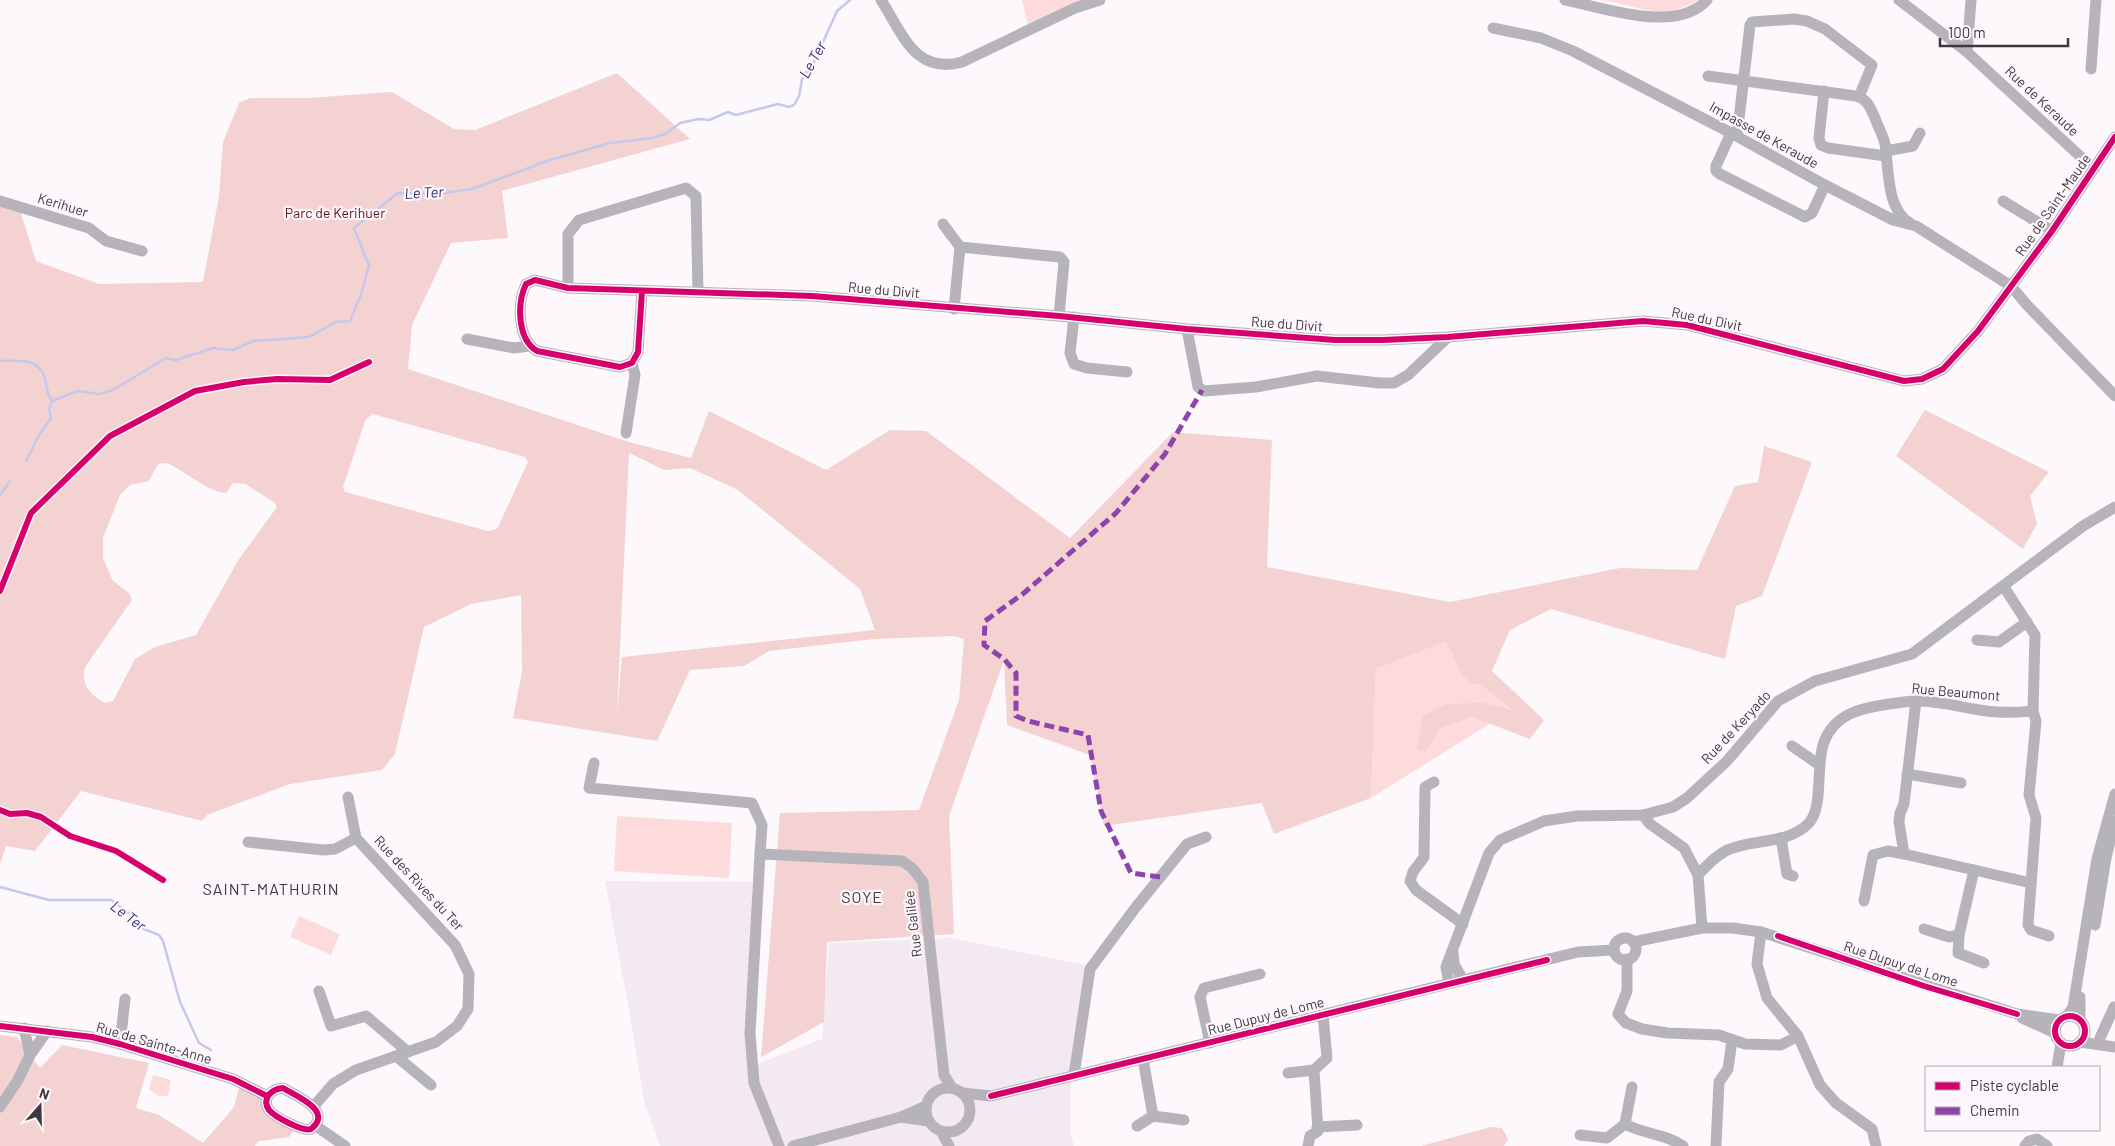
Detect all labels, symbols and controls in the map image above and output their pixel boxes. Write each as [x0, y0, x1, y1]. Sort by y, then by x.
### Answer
scale bar [1940, 15, 2068, 47]
text: 100 m [1948, 23, 1986, 41]
water label: Le Ter [795, 37, 830, 81]
street label: Rue de Keraude [2002, 62, 2083, 139]
street label: Impasse de Keraude [1707, 98, 1822, 172]
street label: Rue de Saint-Maude [2011, 150, 2094, 259]
water label: Le Ter [404, 182, 445, 202]
street label: Kerihuer [36, 189, 91, 220]
park label: Parc de Kerihuer [285, 204, 385, 221]
street label: Rue du Divit [848, 278, 921, 301]
street label: Rue du Divit [1670, 303, 1744, 334]
street label: Rue du Divit [1251, 313, 1323, 334]
street label: Rue Beaumont [1911, 679, 2001, 704]
street label: Rue de Keryado [1697, 686, 1774, 767]
street label: Rue des Rives du Ter [371, 832, 468, 934]
district label: SAINT-MATHURIN [202, 879, 340, 898]
district label: SOYE [841, 887, 883, 906]
street label: Rue Galilée [900, 890, 925, 958]
water label: Le Ter [108, 896, 150, 935]
street label: Rue Dupuy de Lome [1842, 937, 1960, 990]
street label: Rue Dupuy de Lome [1206, 993, 1326, 1038]
street label: Rue de Sainte-Anne [94, 1018, 214, 1067]
legend [1925, 1066, 2100, 1131]
text: Piste cyclable [1970, 1076, 2059, 1094]
north arrow [15, 1081, 65, 1131]
text: N [37, 1084, 52, 1103]
text: Chemin [1970, 1101, 2019, 1119]

